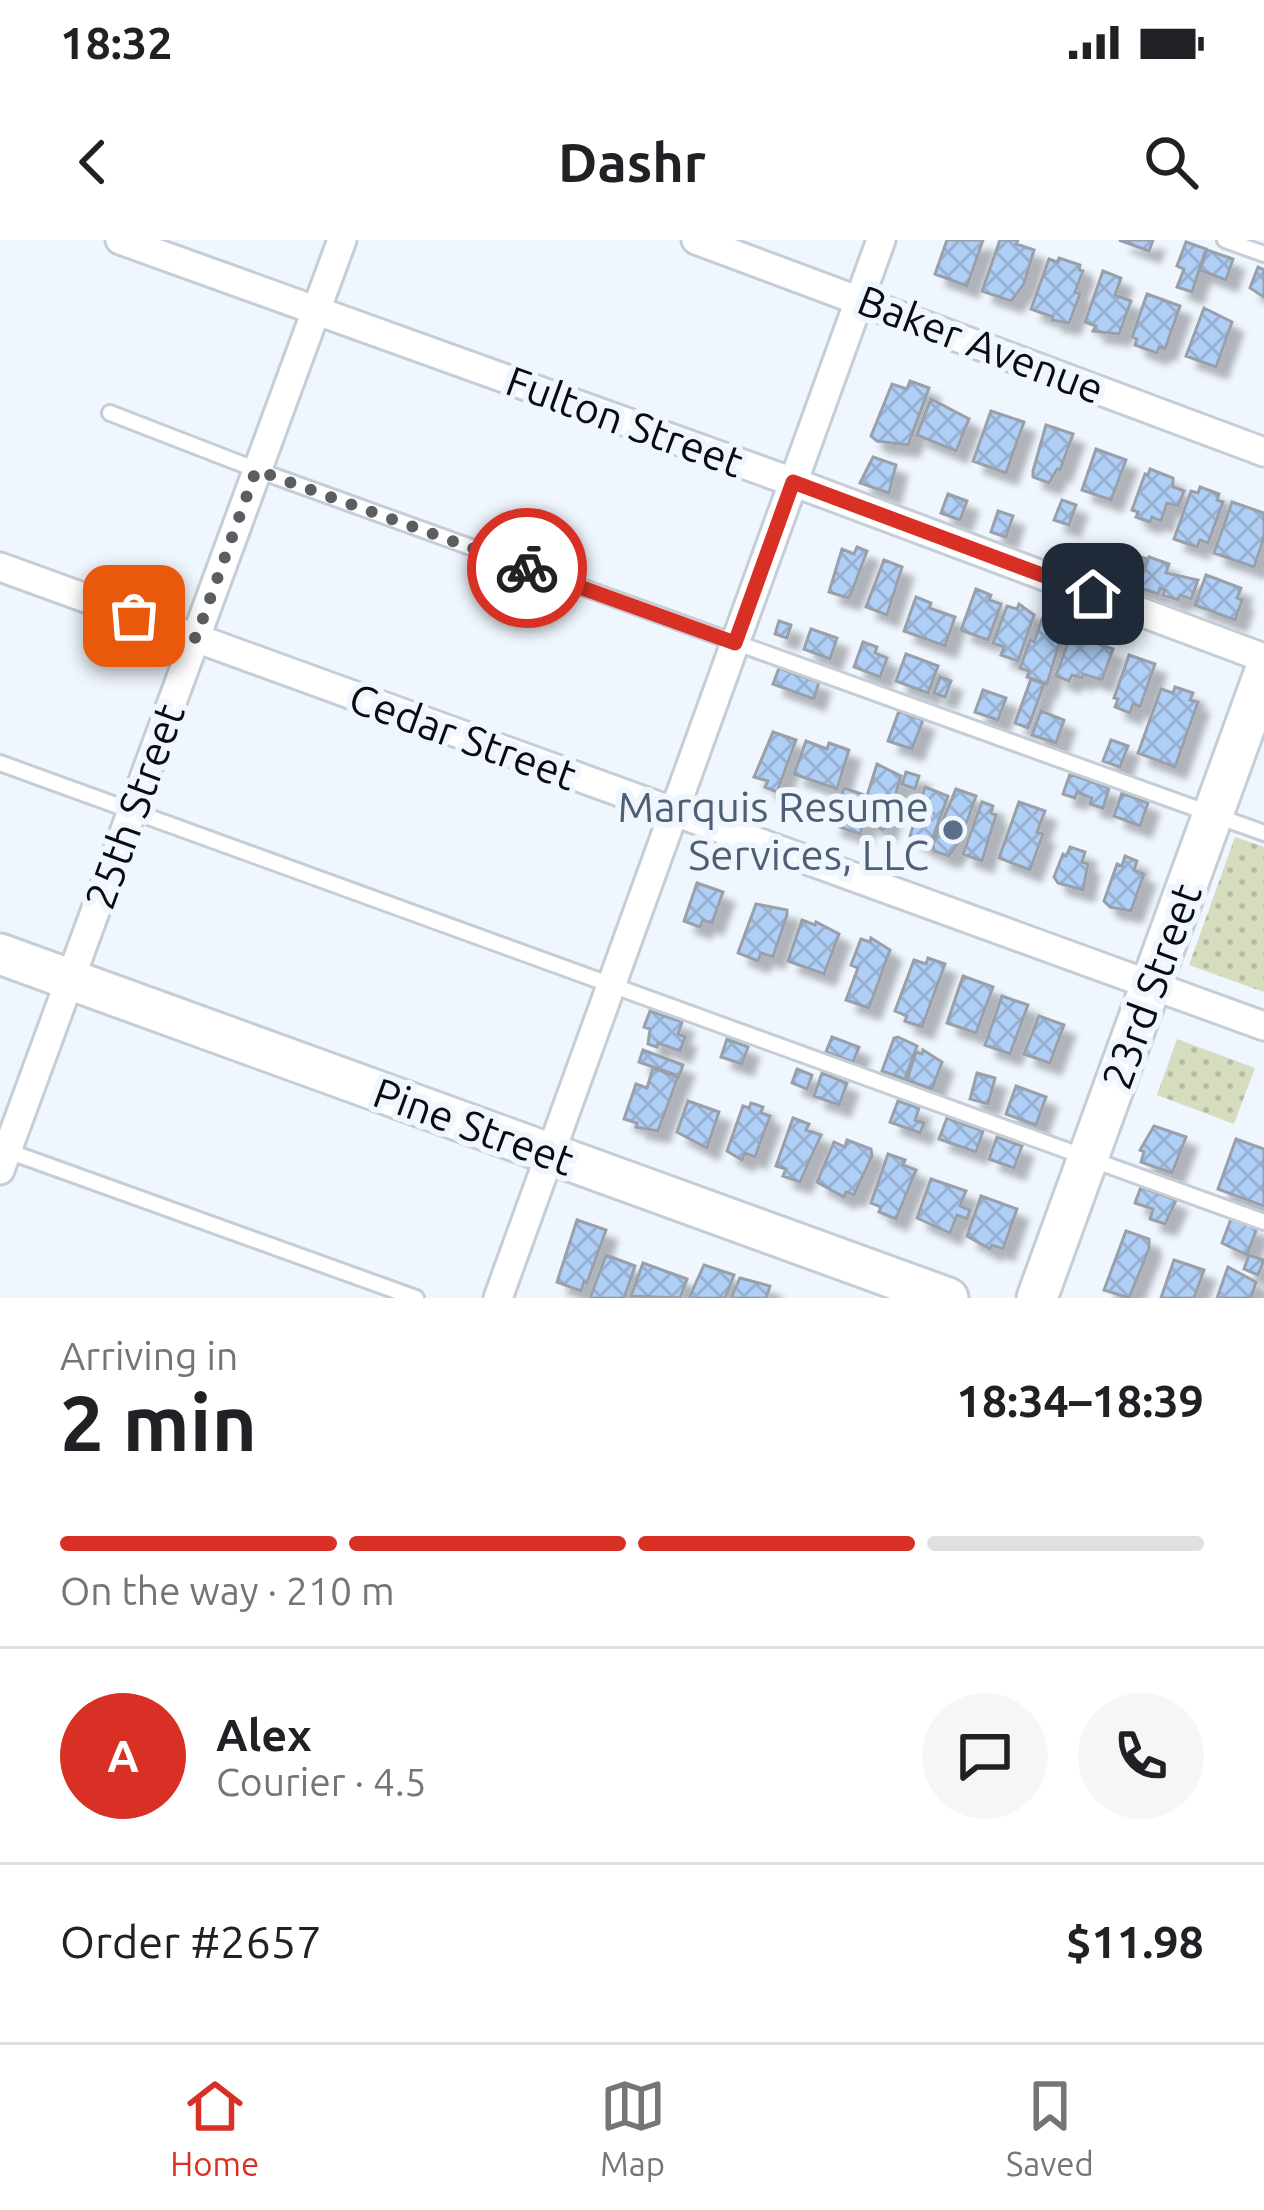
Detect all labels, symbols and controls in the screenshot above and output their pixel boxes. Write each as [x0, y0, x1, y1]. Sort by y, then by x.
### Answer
text: 18:32 [60, 17, 173, 68]
icon: back [60, 129, 126, 195]
icon: search [1138, 129, 1204, 195]
text: Dashr [558, 132, 706, 192]
street label: Baker Avenue [852, 276, 1110, 412]
street label: Fulton Street [500, 356, 750, 486]
courier [467, 508, 587, 628]
icon: bike [494, 535, 560, 601]
pin [1042, 543, 1144, 645]
icon: home [1060, 561, 1126, 627]
pin [83, 565, 185, 667]
icon: bag [101, 583, 167, 649]
street label: Cedar Street [343, 673, 583, 799]
street label: 25th Street [75, 697, 193, 915]
place label: Marquis Resume Services, LLC [618, 783, 929, 878]
marker: Marquis Resume Services, LLC [940, 817, 966, 843]
street label: 23rd Street [1092, 877, 1210, 1095]
street label: Pine Street [368, 1068, 580, 1184]
text: Arriving in [60, 1334, 238, 1377]
text: 18:34–18:39 [956, 1375, 1204, 1426]
text: 2 min [60, 1378, 257, 1466]
text: On the way · 210 m [60, 1569, 395, 1612]
button: chat [922, 1693, 1048, 1819]
button: phone [1078, 1693, 1204, 1819]
text: Alex [216, 1709, 312, 1760]
text: A [107, 1730, 139, 1781]
text: Courier · 4.5 [216, 1760, 427, 1803]
text: Order #2657 [60, 1916, 322, 1967]
text: $11.98 [1066, 1916, 1204, 1967]
tab: Home [170, 2073, 259, 2182]
tab: Map [600, 2073, 666, 2182]
tab: Saved [1006, 2073, 1094, 2182]

